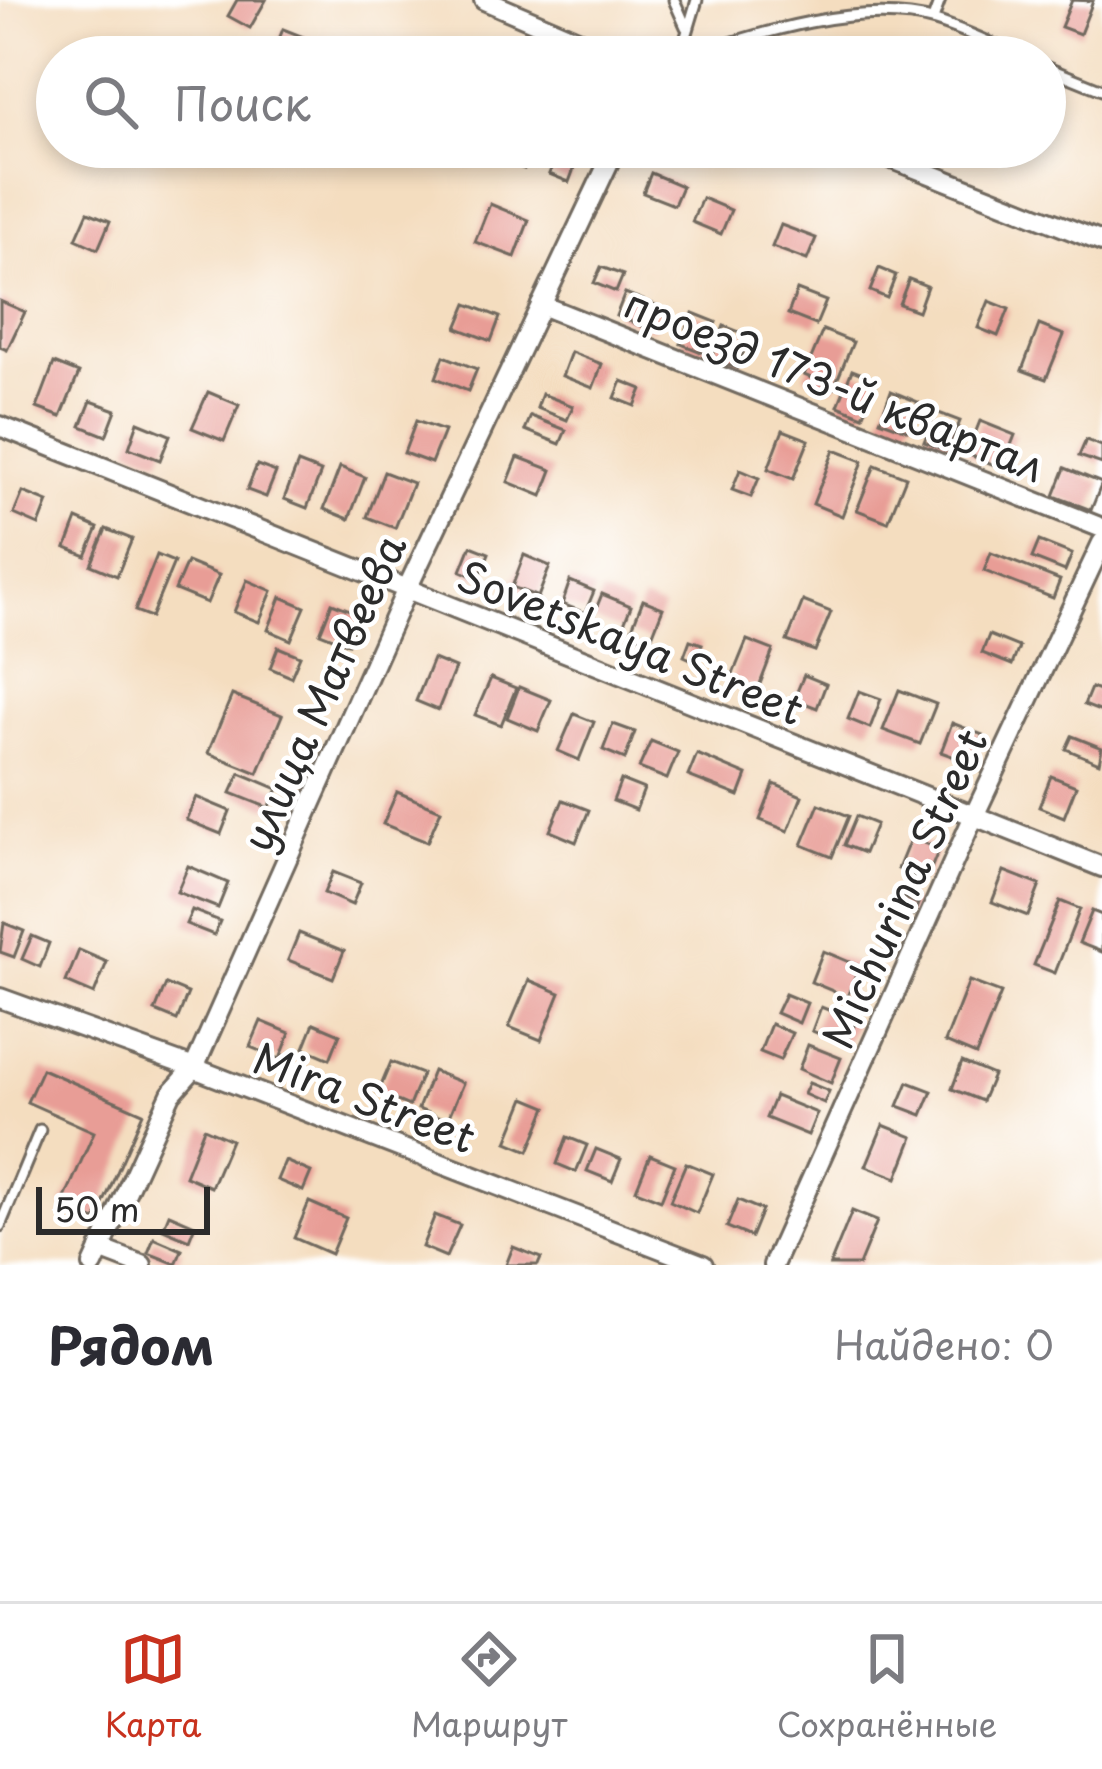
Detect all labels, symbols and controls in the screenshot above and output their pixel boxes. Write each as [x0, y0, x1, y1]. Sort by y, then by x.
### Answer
search box [36, 36, 1066, 168]
text: Поиск [174, 68, 311, 136]
icon: search [78, 69, 144, 135]
street label: проезд 173-й квартал [615, 270, 1055, 496]
street label: улица Матвеева [224, 523, 420, 861]
street label: Sovetskaya Street [449, 543, 813, 739]
street label: Michurina Street [804, 718, 1002, 1058]
street label: Mira Street [245, 1025, 485, 1167]
scale bar [36, 1181, 210, 1234]
text: 50 m [54, 1183, 140, 1233]
text: Рядом [48, 1305, 214, 1382]
text: Найдено: 0 [834, 1314, 1054, 1373]
tab: Карта [105, 1626, 202, 1748]
tab: Маршрут [411, 1626, 567, 1748]
tab: Сохранённые [777, 1626, 997, 1748]

